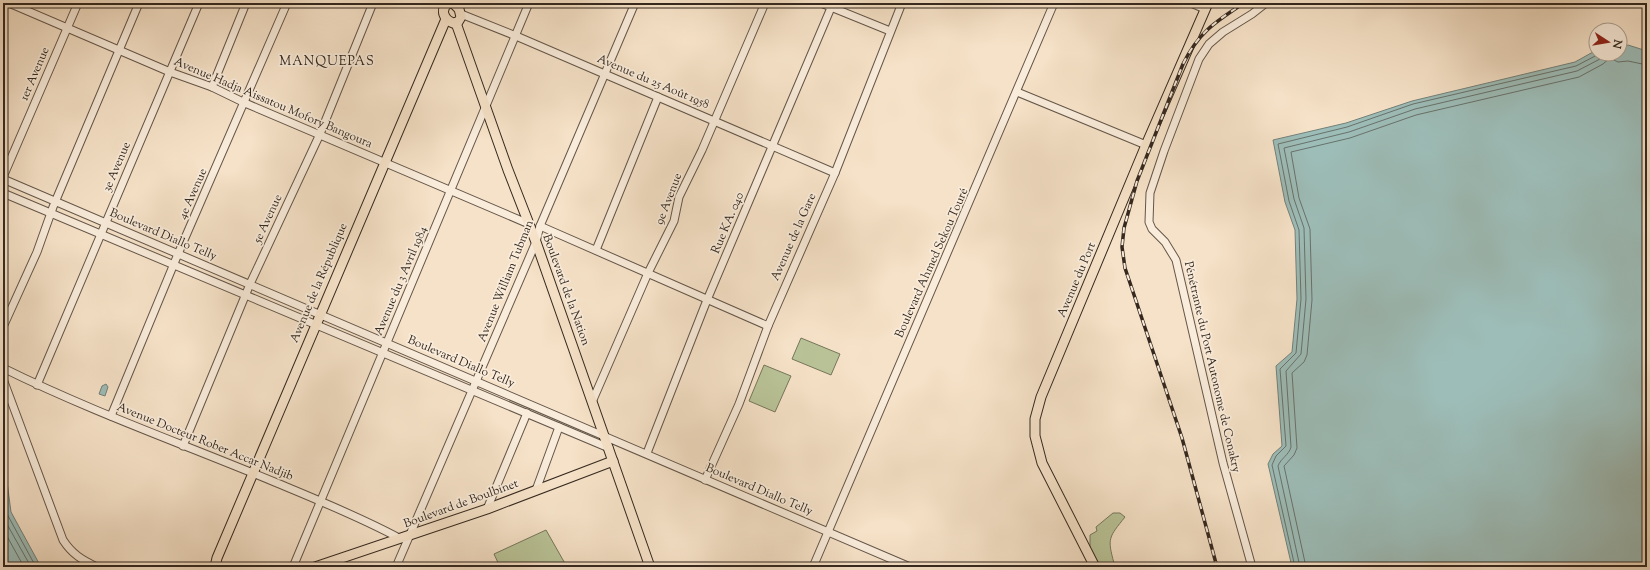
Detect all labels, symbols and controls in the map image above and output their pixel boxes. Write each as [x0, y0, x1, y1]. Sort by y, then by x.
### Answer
north arrow [1588, 22, 1628, 62]
text: N [1608, 37, 1626, 50]
street label: 1er Avenue [16, 44, 55, 104]
street label: Avenue du 25 Août 1958 [594, 50, 712, 114]
street label: Avenue Hadja Aissatou Mofory Bangoura [171, 53, 375, 153]
district label: MANQUEPAS [279, 53, 375, 71]
street label: 3e Avenue [98, 139, 136, 195]
street label: 4e Avenue [174, 165, 212, 222]
street label: 9e Avenue [651, 170, 687, 227]
street label: Boulevard Ahmed Sekou Touré [891, 185, 973, 341]
street label: Rue KA. 040 [707, 189, 749, 257]
street label: Avenue de la Gare [767, 190, 822, 284]
street label: 5e Avenue [248, 191, 287, 247]
street label: Boulevard Diallo Telly [107, 204, 219, 266]
street label: Avenue William Tubman [473, 217, 539, 345]
street label: Avenue de la République [286, 220, 353, 346]
street label: Avenue du 3 Avril 1984 [370, 224, 432, 338]
street label: Boulevard de la Nation [537, 232, 595, 348]
street label: Avenue du Port [1053, 240, 1101, 320]
street label: Pénétrante du Port Autonome de Conakry [1179, 260, 1245, 474]
street label: Boulevard Diallo Telly [405, 331, 517, 393]
street label: Avenue Docteur Rober Accar Nadjib [114, 398, 296, 486]
street label: Boulevard Diallo Telly [703, 459, 815, 521]
street label: Boulevard de Boulbinet [401, 475, 521, 533]

